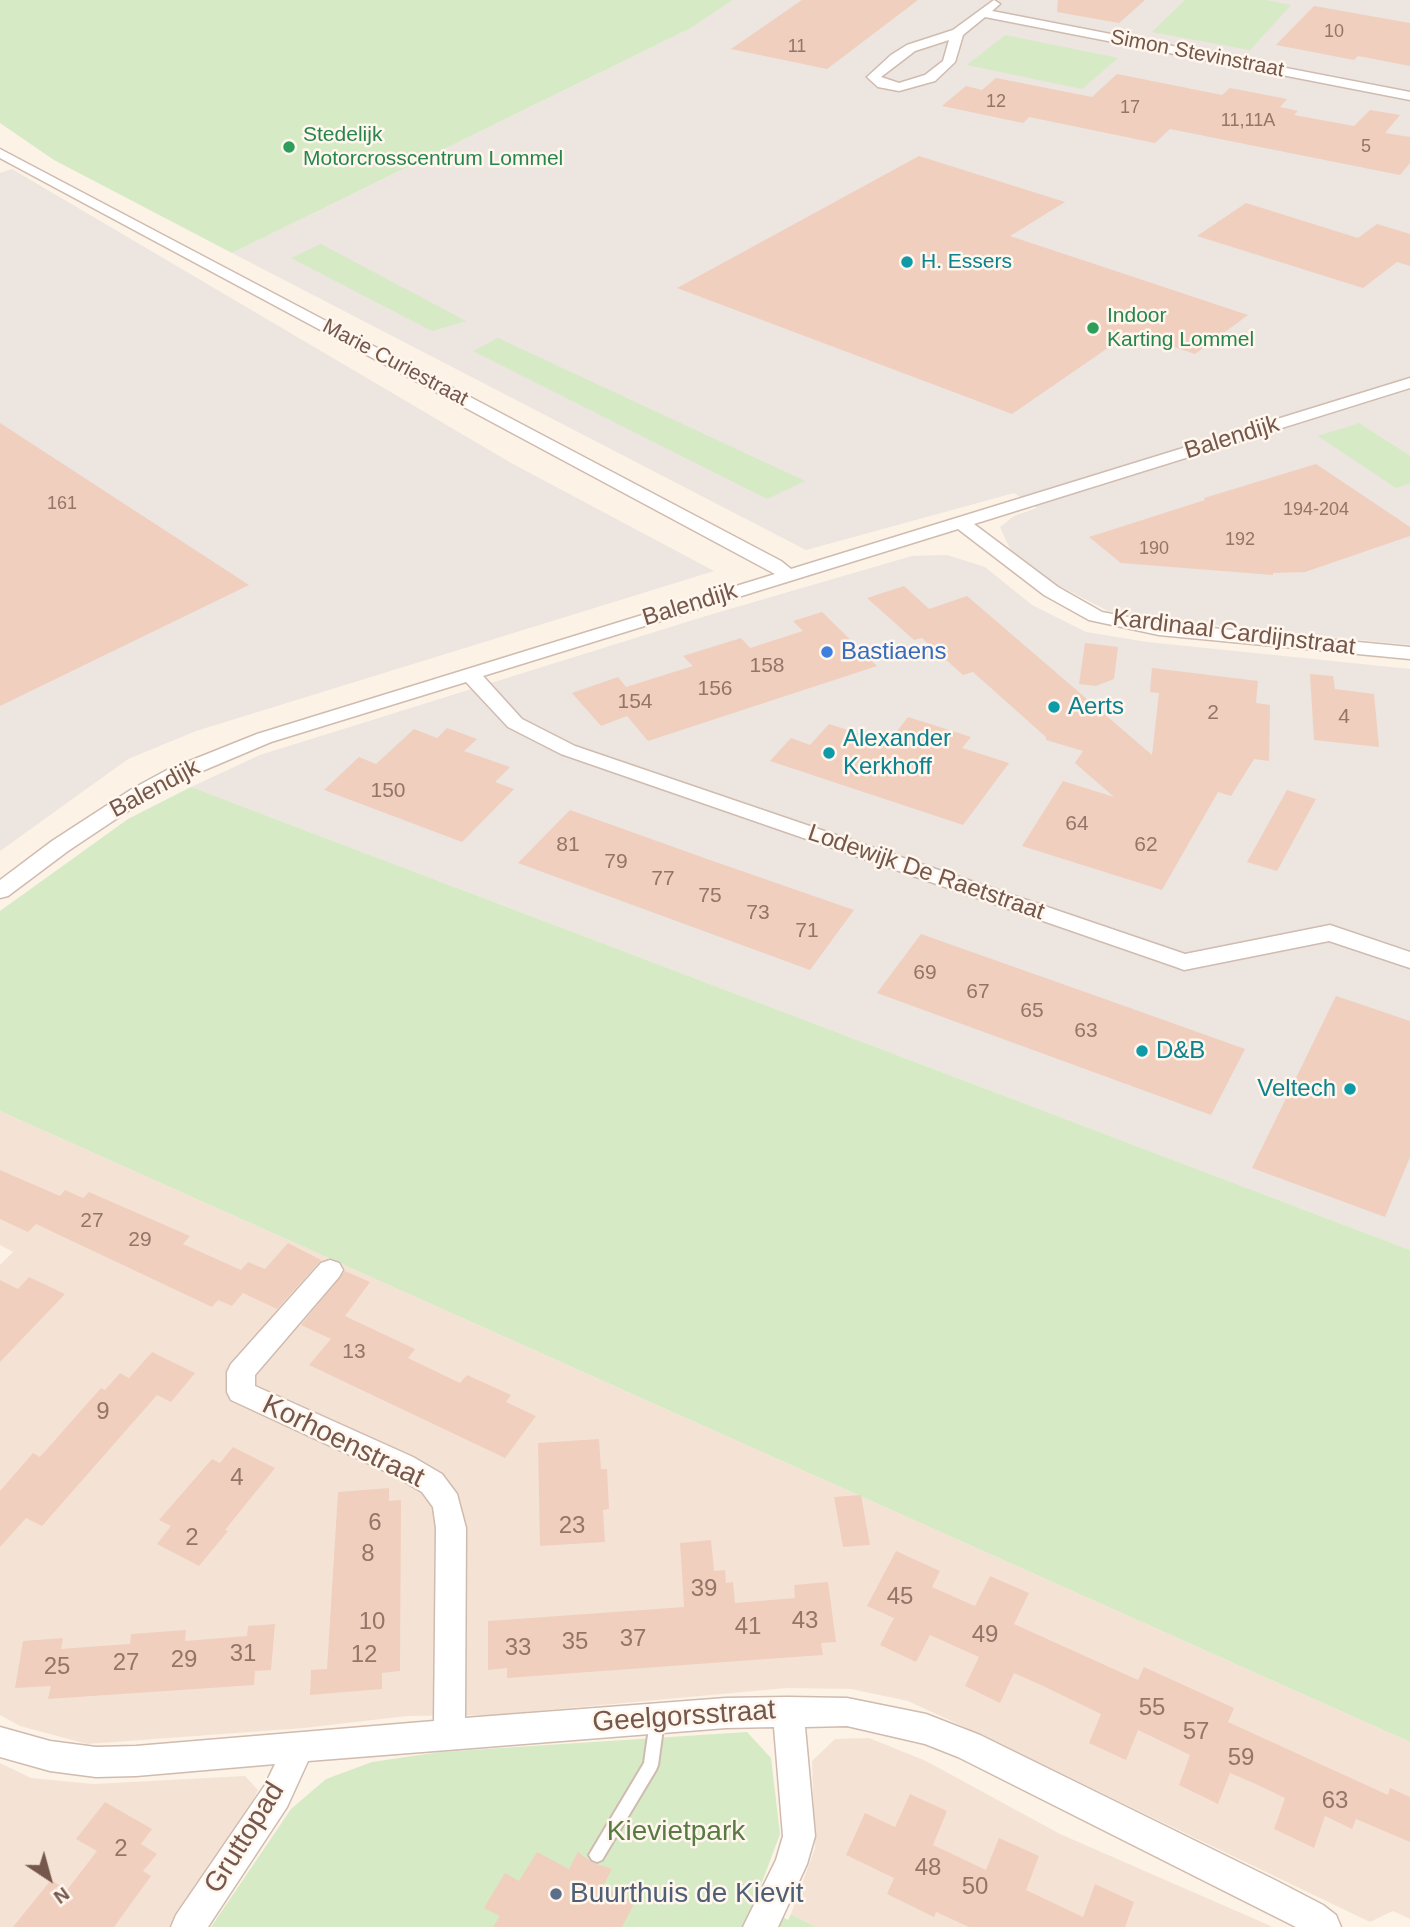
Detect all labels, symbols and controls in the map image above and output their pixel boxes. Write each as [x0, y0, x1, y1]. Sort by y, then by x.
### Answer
house number: 10 [1324, 21, 1344, 43]
street label: Simon Stevinstraat [1108, 25, 1286, 83]
house number: 11 [788, 36, 806, 58]
house number: 12 [986, 91, 1006, 113]
house number: 17 [1120, 97, 1140, 119]
house number: 11,11A [1221, 110, 1275, 132]
place label: Stedelijk Motorcrosscentrum Lommel [303, 122, 563, 172]
house number: 5 [1361, 136, 1371, 158]
marker: Stedelijk Motorcrosscentrum Lommel [281, 139, 297, 155]
place label: H. Essers [921, 249, 1012, 275]
marker: H. Essers [899, 254, 915, 270]
place label: Indoor Karting Lommel [1107, 303, 1254, 353]
street label: Marie Curiestraat [318, 314, 472, 412]
marker: Indoor Karting Lommel [1085, 320, 1101, 336]
street label: Balendijk [1181, 410, 1283, 466]
house number: 161 [47, 493, 77, 515]
house number: 194-204 [1283, 499, 1349, 521]
house number: 192 [1225, 529, 1255, 551]
house number: 190 [1139, 538, 1169, 560]
street label: Balendijk [639, 577, 741, 633]
street label: Kardinaal Cardijnstraat [1111, 604, 1357, 662]
place label: Bastiaens [841, 638, 946, 666]
marker: Bastiaens [819, 644, 835, 660]
house number: 158 [749, 653, 785, 679]
house number: 156 [697, 676, 733, 702]
house number: 154 [617, 689, 653, 715]
place label: Aerts [1068, 693, 1124, 721]
marker: Aerts [1046, 699, 1062, 715]
house number: 2 [1207, 700, 1219, 726]
house number: 4 [1338, 704, 1350, 730]
place label: Alexander Kerkhoff [843, 725, 951, 781]
marker: Alexander Kerkhoff [821, 745, 837, 761]
street label: Balendijk [105, 753, 205, 825]
house number: 150 [370, 778, 406, 804]
house number: 64 [1065, 811, 1089, 837]
street label: Lodewijk De Raetstraat [804, 819, 1048, 927]
house number: 81 [556, 832, 580, 858]
house number: 62 [1134, 832, 1158, 858]
house number: 79 [604, 849, 628, 875]
house number: 77 [651, 866, 675, 892]
house number: 75 [698, 883, 722, 909]
house number: 73 [746, 900, 770, 926]
house number: 71 [795, 918, 819, 944]
house number: 69 [913, 960, 937, 986]
house number: 67 [966, 979, 990, 1005]
house number: 65 [1020, 998, 1044, 1024]
house number: 63 [1074, 1018, 1098, 1044]
place label: D&B [1156, 1037, 1205, 1065]
marker: D&B [1134, 1043, 1150, 1059]
place label: Veltech [1257, 1075, 1336, 1103]
marker: Veltech [1342, 1081, 1358, 1097]
house number: 27 [80, 1208, 104, 1234]
house number: 29 [128, 1227, 152, 1253]
house number: 13 [342, 1339, 366, 1365]
street label: Korhoenstraat [257, 1388, 429, 1496]
house number: 9 [96, 1398, 110, 1426]
house number: 4 [230, 1464, 244, 1492]
house number: 6 [368, 1509, 382, 1537]
house number: 23 [559, 1512, 585, 1540]
house number: 2 [185, 1524, 199, 1552]
house number: 8 [361, 1540, 375, 1568]
house number: 39 [691, 1575, 717, 1603]
house number: 45 [887, 1583, 913, 1611]
house number: 43 [792, 1607, 818, 1635]
house number: 10 [359, 1608, 385, 1636]
house number: 41 [735, 1613, 761, 1641]
house number: 49 [972, 1621, 998, 1649]
house number: 37 [620, 1625, 646, 1653]
house number: 35 [562, 1628, 588, 1656]
house number: 33 [505, 1634, 531, 1662]
house number: 31 [230, 1640, 256, 1668]
house number: 12 [351, 1641, 377, 1669]
house number: 29 [171, 1646, 197, 1674]
house number: 27 [113, 1649, 139, 1677]
house number: 25 [44, 1653, 70, 1681]
street label: Geelgorsstraat [591, 1694, 777, 1740]
house number: 55 [1139, 1694, 1165, 1722]
house number: 57 [1183, 1718, 1209, 1746]
house number: 59 [1228, 1744, 1254, 1772]
street label: Gruttopad [198, 1776, 292, 1900]
house number: 63 [1322, 1787, 1348, 1815]
park label: Kievietpark [607, 1815, 745, 1849]
house number: 2 [114, 1835, 128, 1863]
north arrow [14, 1843, 84, 1913]
house number: 48 [915, 1854, 941, 1882]
house number: 50 [962, 1873, 988, 1901]
place label: Buurthuis de Kievit [570, 1877, 803, 1911]
text: N [50, 1883, 73, 1908]
marker: Buurthuis de Kievit [548, 1886, 564, 1902]

